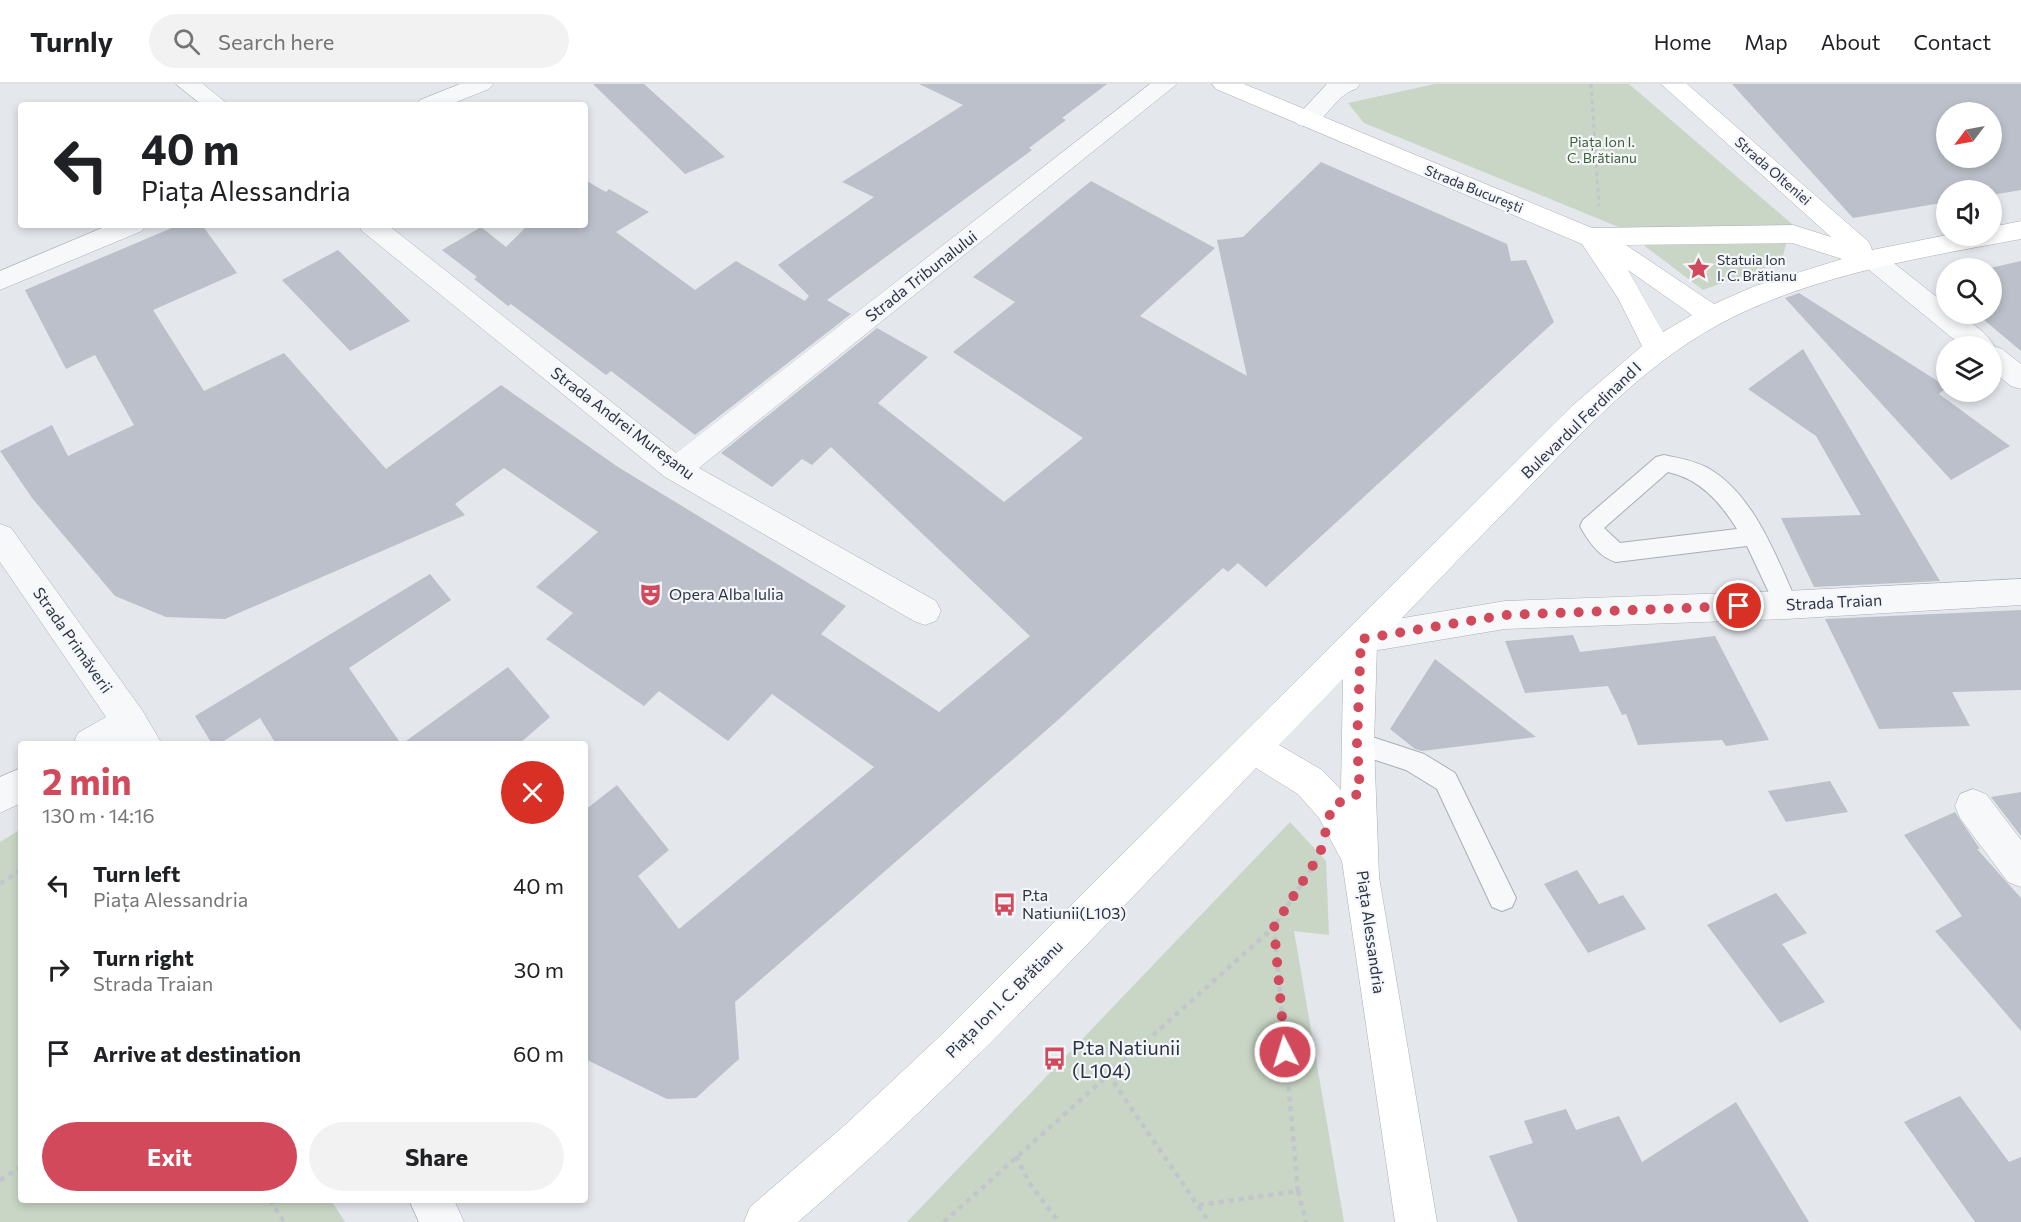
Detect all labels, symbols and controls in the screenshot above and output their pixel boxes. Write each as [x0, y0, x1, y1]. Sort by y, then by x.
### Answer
search box [149, 14, 569, 68]
text: Turnly [30, 24, 113, 58]
icon: search [170, 25, 203, 58]
text: Search here [218, 28, 334, 55]
text: Home [1654, 29, 1711, 54]
text: Map [1744, 29, 1788, 54]
text: About [1821, 29, 1880, 54]
text: Contact [1913, 29, 1991, 54]
north arrow [1936, 102, 2002, 168]
map controls [1936, 102, 2002, 402]
text: 40 m [141, 122, 239, 174]
icon: left [42, 126, 120, 204]
park label: Piața Ion I. C. Brătianu [1567, 133, 1637, 166]
street label: Strada Olteniei [1732, 133, 1815, 208]
street label: Strada București [1422, 161, 1526, 217]
text: Piața Alessandria [141, 174, 351, 207]
button: sound [1936, 180, 2002, 246]
street label: Strada Tribunalului [861, 226, 980, 325]
place label: Statuia Ion I. C. Brătianu [1717, 251, 1797, 284]
place icon: Statuia Ion I. C. Brătianu [1686, 255, 1712, 281]
button: search [1936, 258, 2002, 324]
button: layers [1936, 336, 2002, 402]
street label: Bulevardul Ferdinand I [1517, 357, 1645, 482]
street label: Strada Andrei Mureșanu [547, 362, 699, 484]
pin [1713, 580, 1764, 631]
theatre icon: Opera Alba Iulia [638, 581, 664, 607]
street label: Strada Primăverii [30, 583, 117, 696]
place label: Opera Alba Iulia [669, 584, 784, 603]
icon: arrive [1722, 589, 1755, 622]
street label: Strada Traian [1785, 589, 1883, 614]
text: 2 min [42, 758, 132, 802]
button: close [501, 761, 564, 824]
text: 130 m · 14:16 [42, 803, 155, 827]
text: Turn left [93, 860, 180, 887]
icon: left [42, 869, 75, 902]
street label: Piața Alessandria [1351, 869, 1390, 995]
text: 40 m [513, 872, 564, 899]
place label: P.ta Natiunii(L103) [1022, 885, 1126, 922]
text: Piața Alessandria [93, 887, 248, 911]
bus stop icon: P.ta Natiunii(L103) [991, 891, 1017, 917]
street label: Piața Ion I. C. Brătianu [941, 936, 1068, 1063]
text: Turn right [93, 944, 194, 971]
icon: right [42, 953, 75, 986]
text: 30 m [514, 956, 564, 983]
text: Strada Traian [93, 971, 213, 995]
position arrow [1253, 1020, 1317, 1084]
place label: P.ta Natiunii (L104) [1072, 1035, 1180, 1082]
icon: arrive [42, 1037, 75, 1070]
text: Arrive at destination [93, 1040, 301, 1067]
text: 60 m [513, 1040, 564, 1067]
bus stop icon: P.ta Natiunii (L104) [1041, 1046, 1067, 1072]
button: Exit [42, 1122, 297, 1191]
button: Share [309, 1122, 564, 1191]

